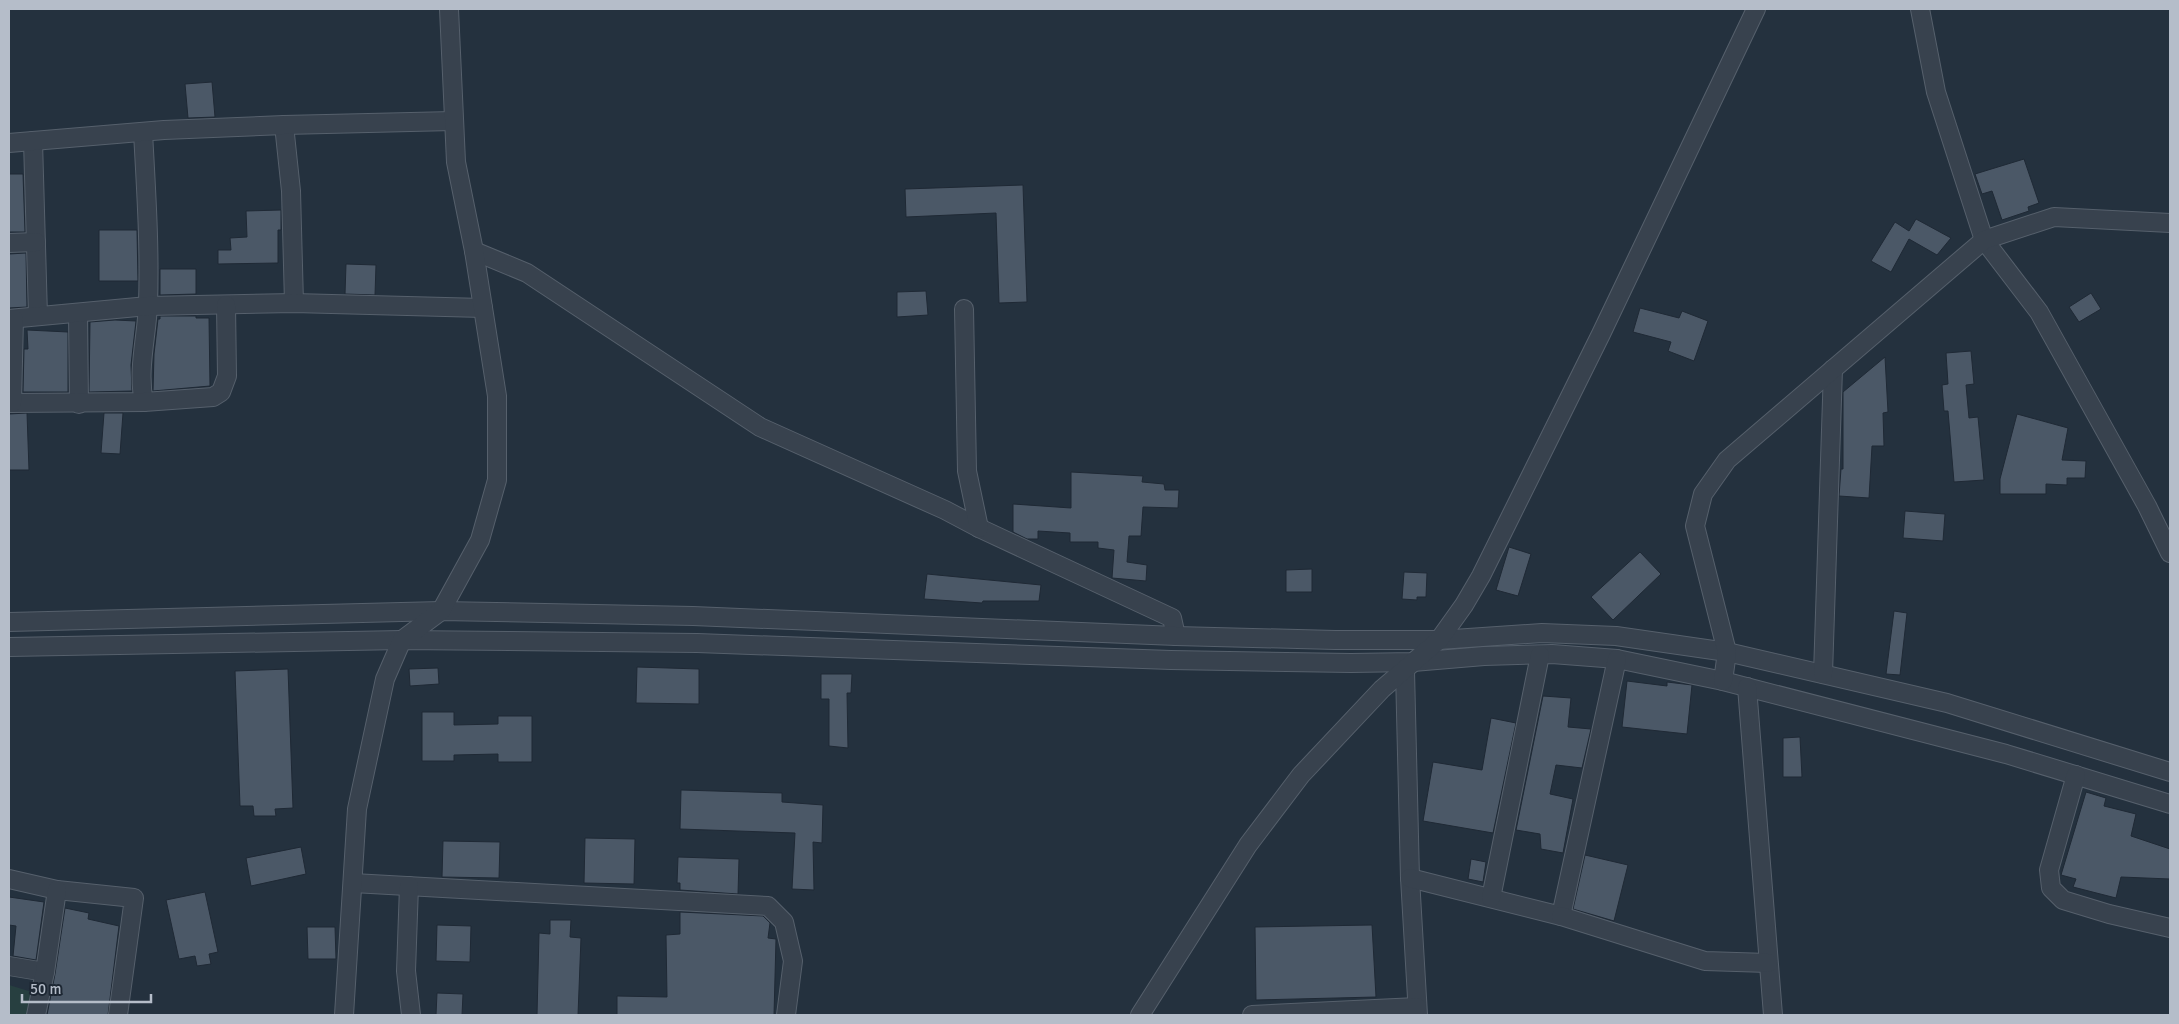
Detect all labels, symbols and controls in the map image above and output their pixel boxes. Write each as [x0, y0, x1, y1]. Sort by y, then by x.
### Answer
scale bar [22, 972, 151, 1004]
text: 50 m [30, 980, 61, 998]

